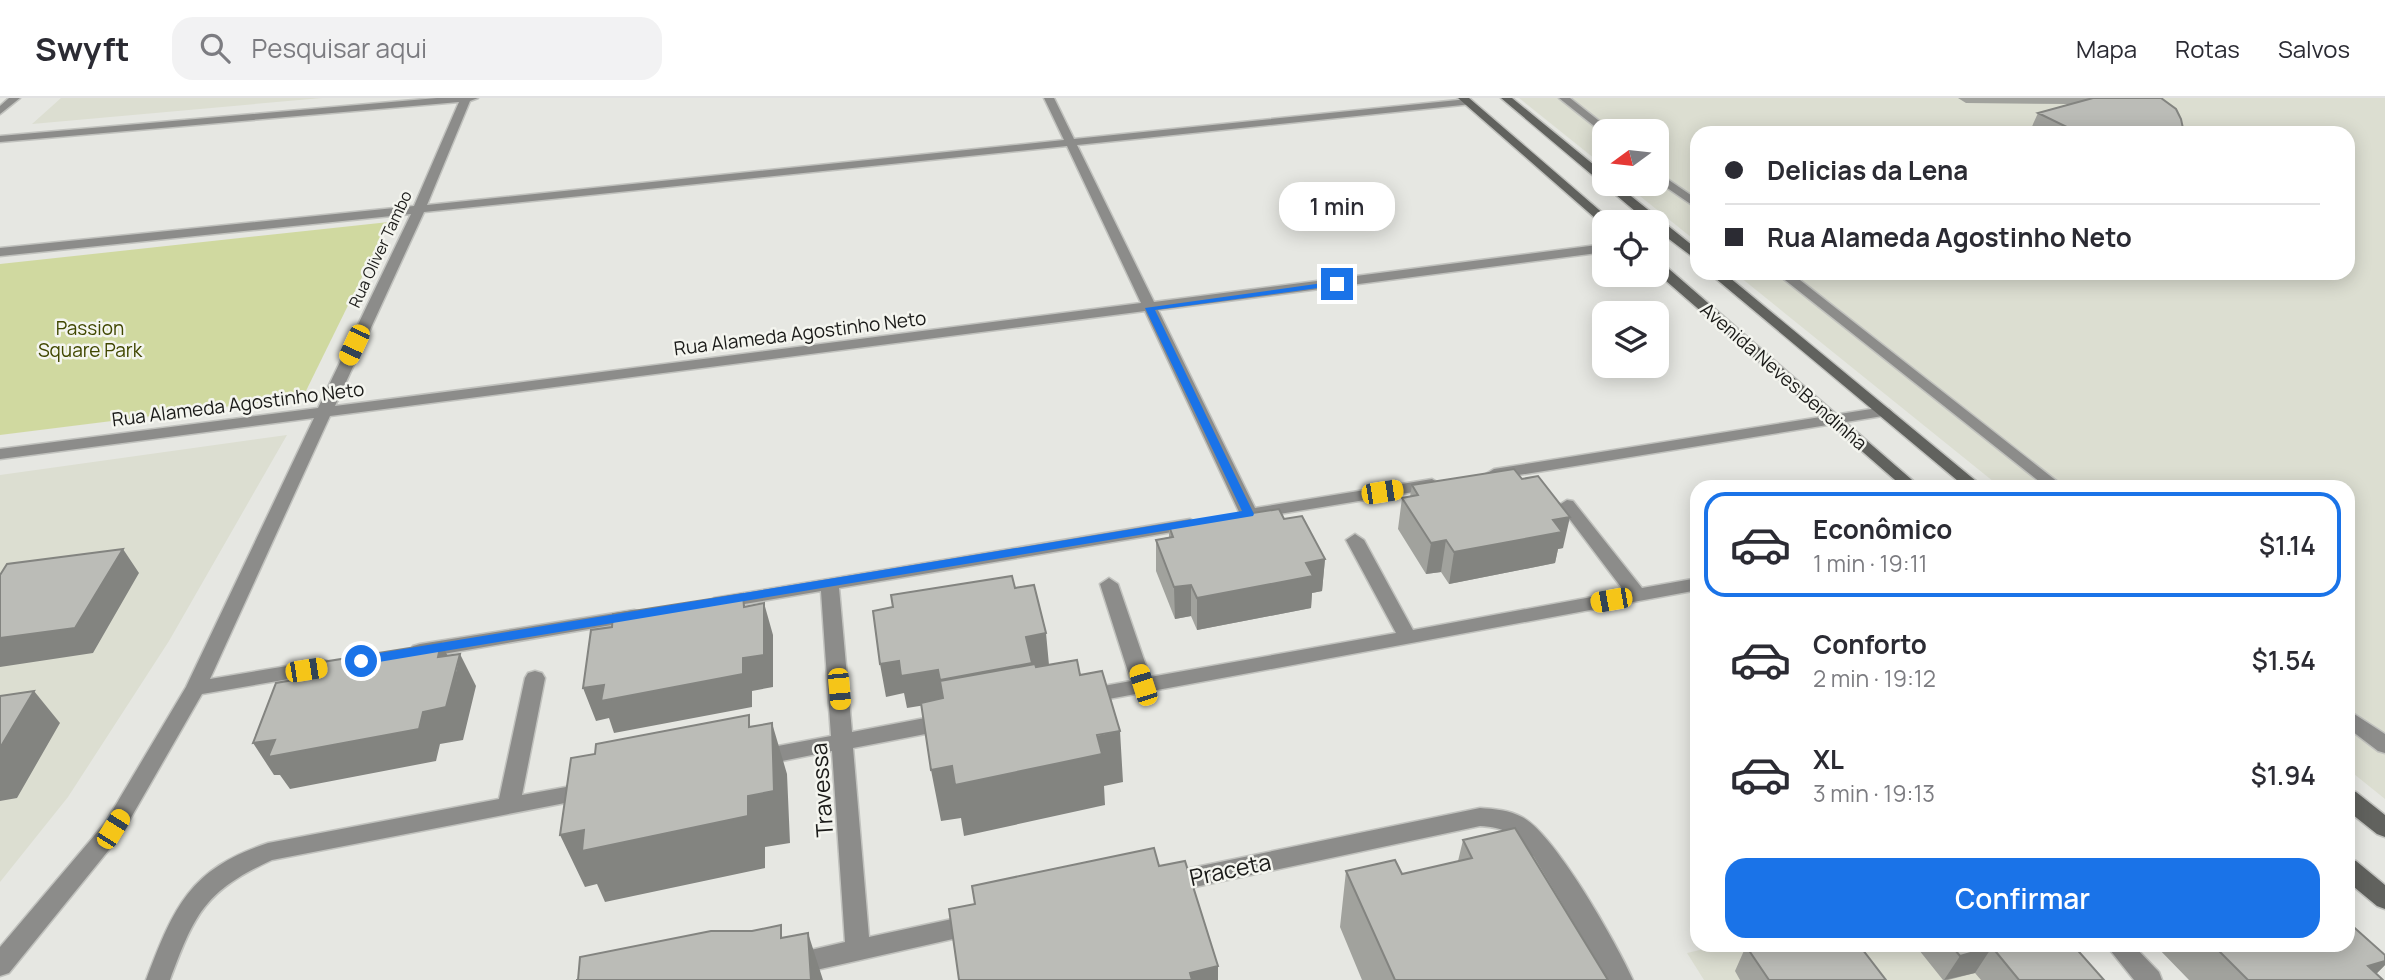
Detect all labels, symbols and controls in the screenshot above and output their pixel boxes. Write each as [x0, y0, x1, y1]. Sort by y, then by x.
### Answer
search box [172, 17, 662, 80]
text: Swyft [35, 26, 130, 71]
icon: search [196, 29, 234, 67]
text: Pesquisar aqui [252, 30, 427, 66]
text: Mapa [2076, 32, 2137, 65]
text: Rotas [2175, 32, 2240, 65]
text: Salvos [2278, 32, 2350, 65]
north arrow [1592, 119, 1670, 196]
map controls [1592, 119, 1669, 378]
text: Delicias da Lena [1767, 152, 1968, 188]
callout: 1 min [1279, 183, 1395, 232]
street label: Rua Oliver Tambo [343, 187, 417, 311]
text: 1 min [1310, 190, 1364, 222]
button: locate [1592, 210, 1669, 287]
text: Rua Alameda Agostinho Neto [1767, 219, 2132, 255]
route end [1321, 268, 1353, 300]
street label: Avenida Neves Bendinha [1695, 296, 1873, 456]
button: layers [1592, 301, 1669, 378]
street label: Rua Alameda Agostinho Neto [672, 305, 928, 361]
park label: Passion Square Park [38, 315, 143, 363]
car [336, 322, 373, 368]
street label: Rua Alameda Agostinho Neto [110, 376, 366, 432]
car [1360, 478, 1405, 506]
text: Econômico [1813, 511, 1952, 547]
icon: car [1729, 513, 1792, 576]
text: $1.14 [2259, 527, 2316, 563]
text: 1 min · 19:11 [1813, 547, 1928, 579]
car [1589, 586, 1634, 614]
text: Conforto [1813, 626, 1927, 662]
icon: car [1729, 628, 1792, 691]
text: $1.54 [2252, 642, 2316, 678]
route start [345, 645, 377, 677]
car [284, 656, 329, 684]
car [1127, 662, 1160, 708]
text: 2 min · 19:12 [1813, 662, 1936, 694]
car [827, 667, 852, 711]
text: XL [1813, 741, 1844, 777]
street label: Travessa [802, 742, 840, 838]
icon: car [1729, 743, 1792, 806]
text: $1.94 [2251, 757, 2316, 793]
text: 3 min · 19:13 [1813, 777, 1935, 809]
car [93, 806, 134, 852]
street label: Praceta [1186, 845, 1274, 893]
button: Confirmar [1725, 858, 2320, 938]

